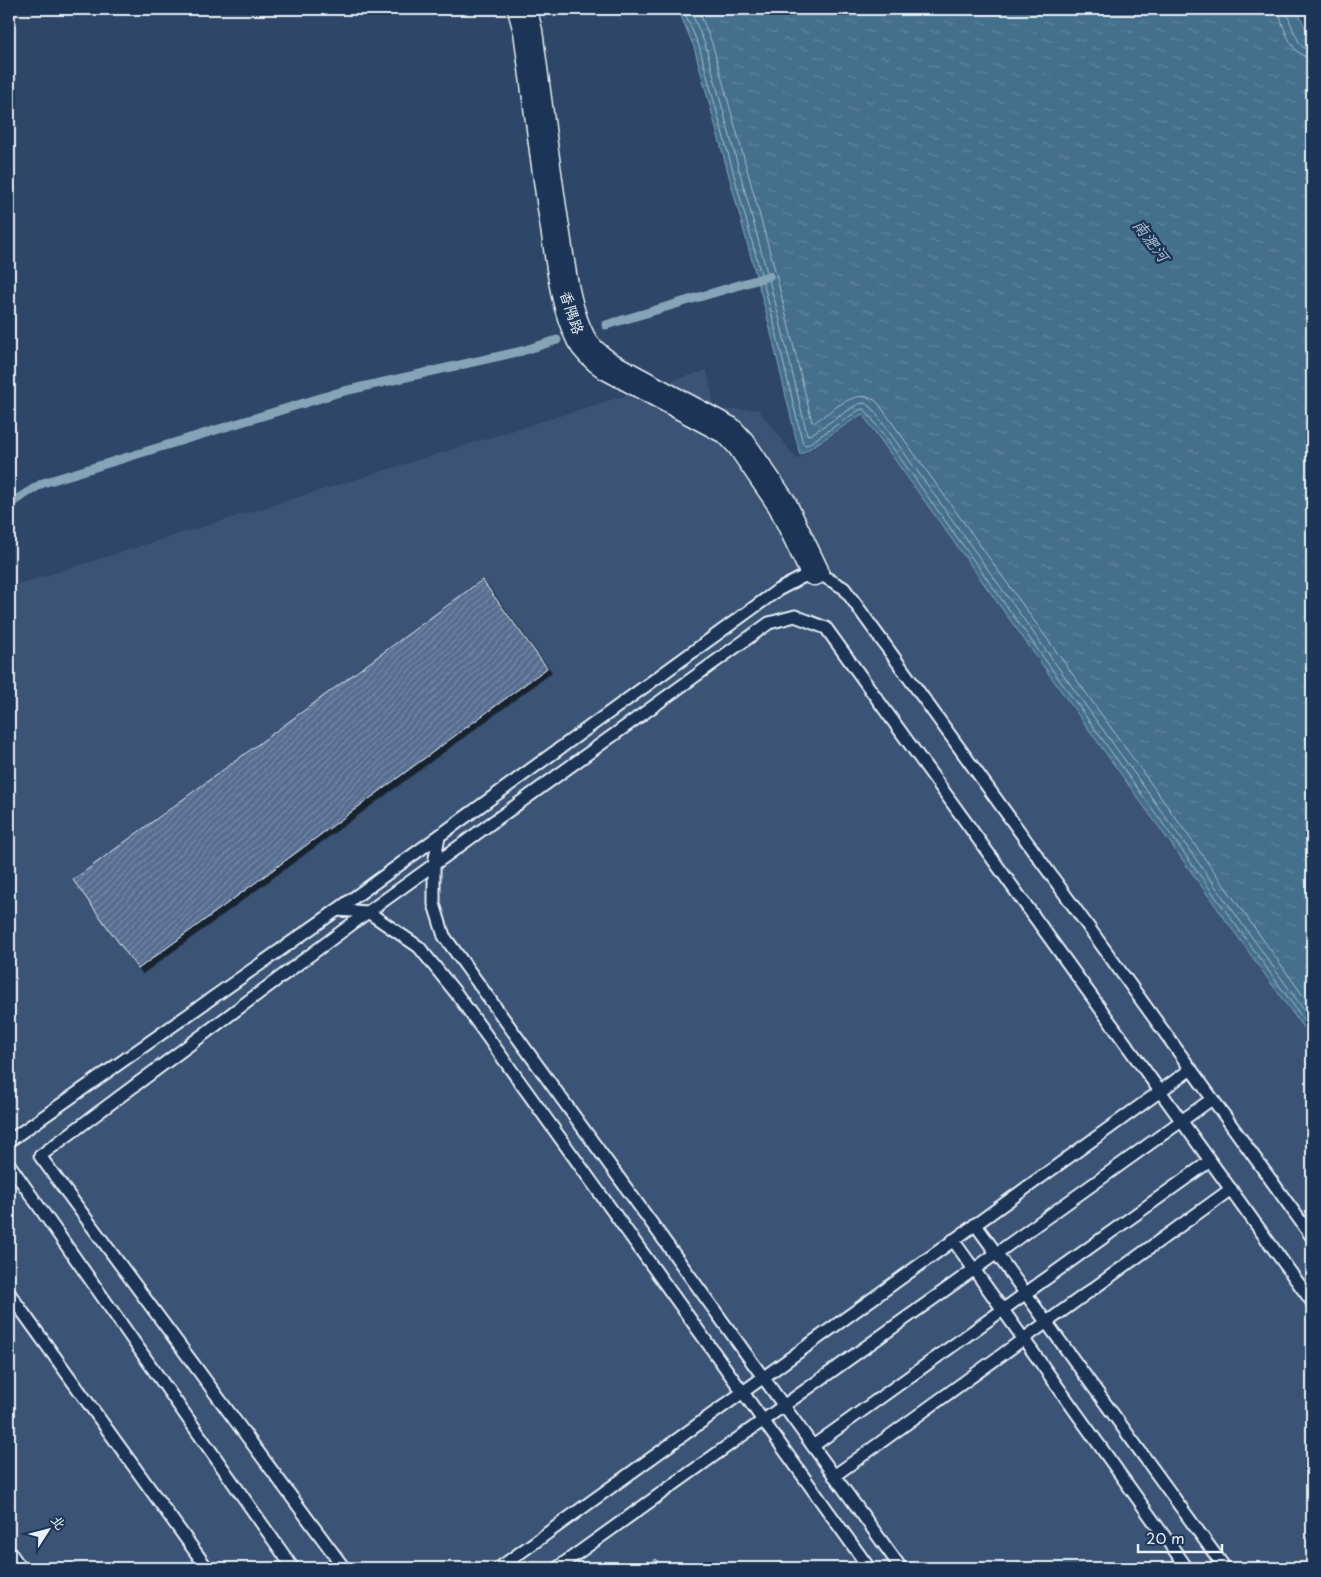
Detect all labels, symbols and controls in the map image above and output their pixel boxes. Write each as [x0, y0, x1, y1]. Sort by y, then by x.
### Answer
water label: 南淝河 [1128, 214, 1178, 269]
street label: 香隅路 [555, 287, 591, 337]
north arrow [22, 1504, 72, 1554]
text: 北 [46, 1510, 72, 1534]
scale bar [1138, 1522, 1222, 1554]
text: 20 m [1146, 1526, 1185, 1549]

